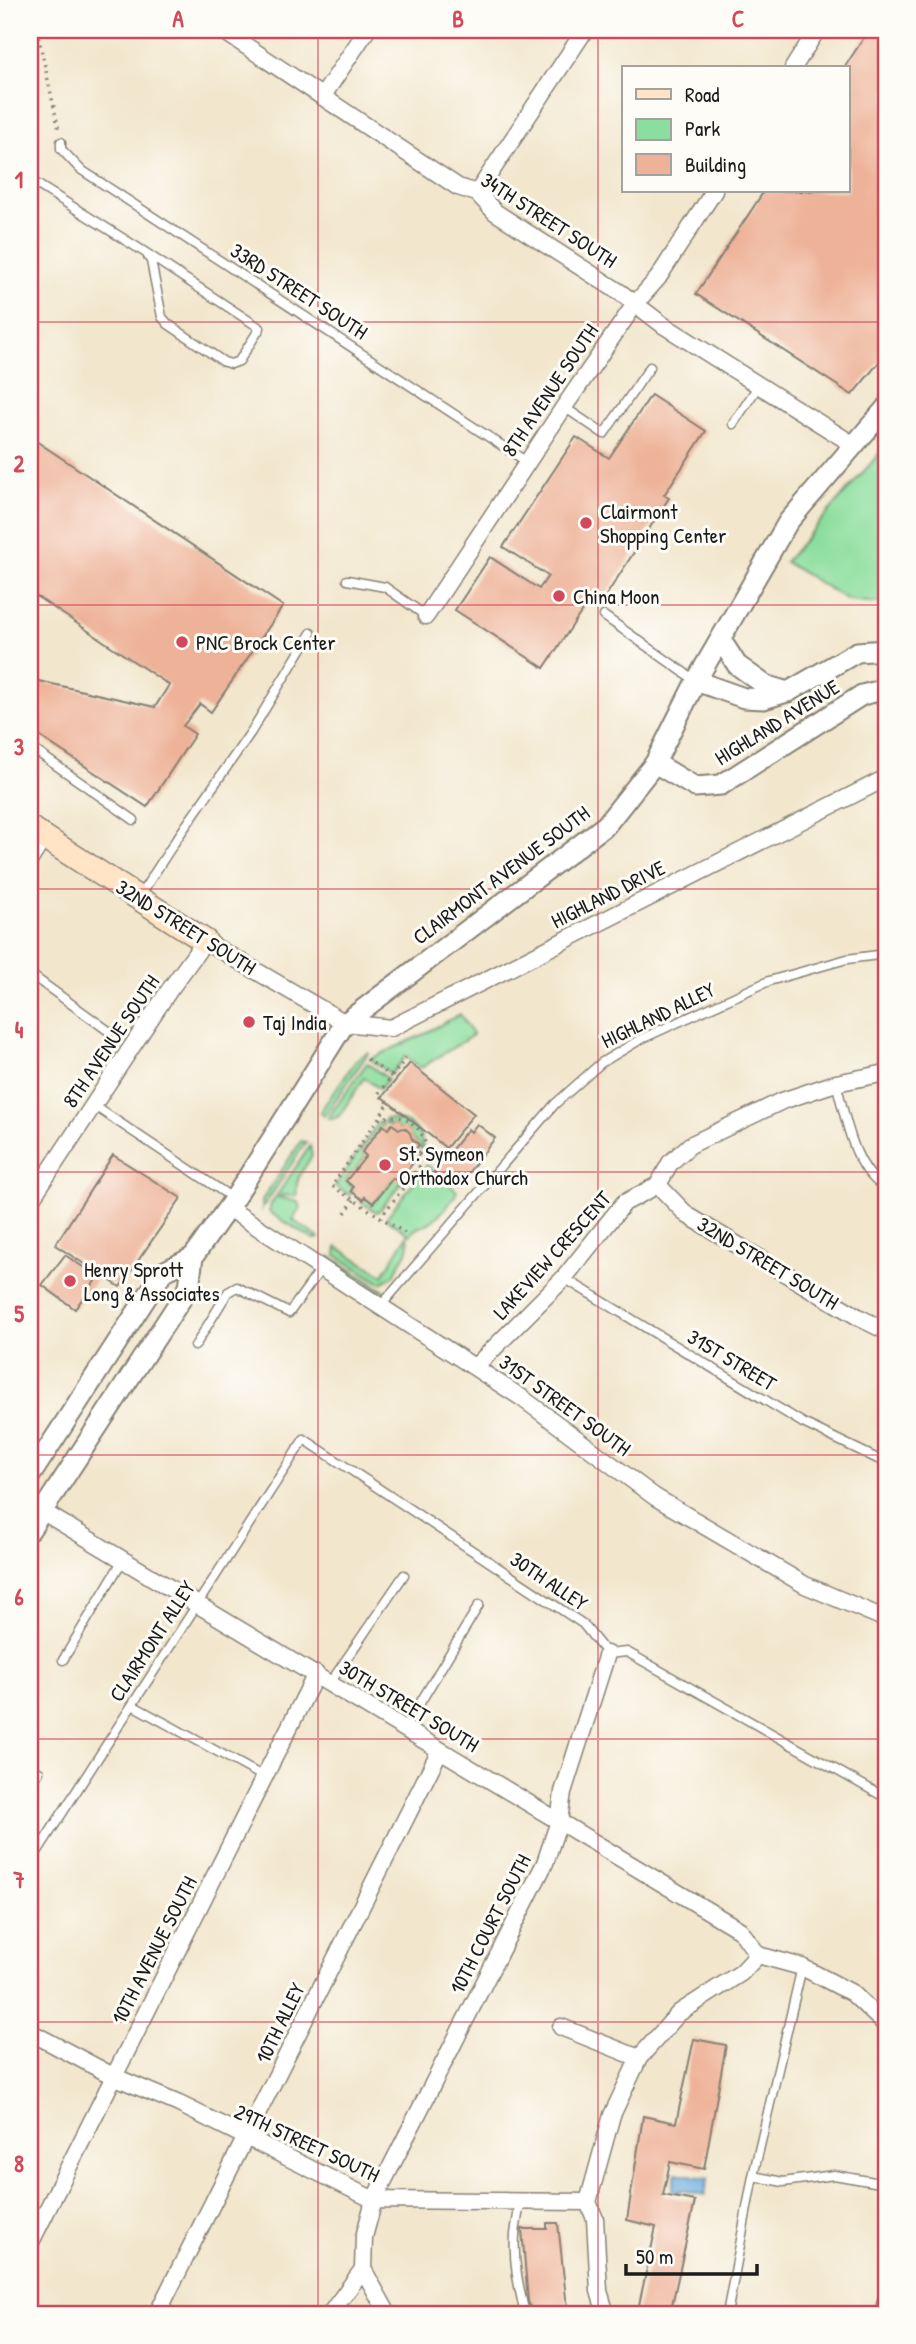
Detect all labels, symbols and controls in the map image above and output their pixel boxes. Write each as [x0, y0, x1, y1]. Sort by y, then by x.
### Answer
text: A [172, 3, 184, 34]
text: B [452, 3, 464, 34]
text: C [732, 3, 744, 34]
legend [622, 66, 850, 192]
text: Road [685, 80, 719, 109]
text: Park [685, 114, 720, 143]
text: Building [685, 150, 746, 179]
text: 1 [15, 164, 23, 195]
street label: 34TH STREET SOUTH [475, 165, 623, 275]
street label: 33RD STREET SOUTH [225, 236, 373, 346]
street label: 8TH AVENUE SOUTH [495, 318, 605, 462]
text: 2 [14, 448, 25, 479]
place label: Clairmont Shopping Center [600, 497, 726, 550]
marker: Clairmont Shopping Center [578, 515, 594, 531]
place label: China Moon [573, 582, 660, 611]
marker: China Moon [551, 588, 567, 604]
place label: PNC Brock Center [196, 628, 336, 657]
marker: PNC Brock Center [174, 634, 190, 650]
street label: HIGHLAND AVENUE [709, 672, 845, 772]
text: 3 [14, 731, 24, 762]
street label: CLAIRMONT AVENUE SOUTH [407, 799, 596, 951]
street label: HIGHLAND DRIVE [546, 853, 670, 935]
street label: 32ND STREET SOUTH [110, 872, 262, 982]
street label: 8TH AVENUE SOUTH [56, 969, 166, 1113]
street label: HIGHLAND ALLEY [596, 975, 720, 1055]
place label: Taj India [263, 1008, 326, 1037]
text: 4 [15, 1014, 24, 1045]
marker: Taj India [241, 1014, 257, 1030]
place label: St. Symeon Orthodox Church [399, 1139, 528, 1192]
marker: St. Symeon Orthodox Church [377, 1157, 393, 1173]
street label: LAKEVIEW CRESCENT [486, 1184, 618, 1326]
street label: 32ND STREET SOUTH [692, 1209, 844, 1317]
place label: Henry Sprott Long & Associates [84, 1255, 220, 1308]
marker: Henry Sprott Long & Associates [62, 1273, 78, 1289]
text: 5 [14, 1298, 24, 1329]
street label: 31ST STREET [682, 1322, 783, 1398]
street label: 31ST STREET SOUTH [493, 1347, 637, 1463]
street label: 30TH ALLEY [505, 1544, 594, 1618]
street label: CLAIRMONT ALLEY [102, 1574, 202, 1707]
text: 6 [14, 1581, 24, 1612]
street label: 30TH STREET SOUTH [334, 1653, 484, 1759]
street label: 10TH COURT SOUTH [442, 1849, 538, 1999]
text: 7 [12, 1864, 25, 1895]
street label: 10TH AVENUE SOUTH [104, 1871, 204, 2029]
street label: 10TH ALLEY [248, 1977, 312, 2068]
street label: 29TH STREET SOUTH [230, 2097, 384, 2189]
text: 8 [14, 2148, 24, 2179]
scale bar [626, 2232, 757, 2276]
text: 50 m [636, 2242, 673, 2271]

